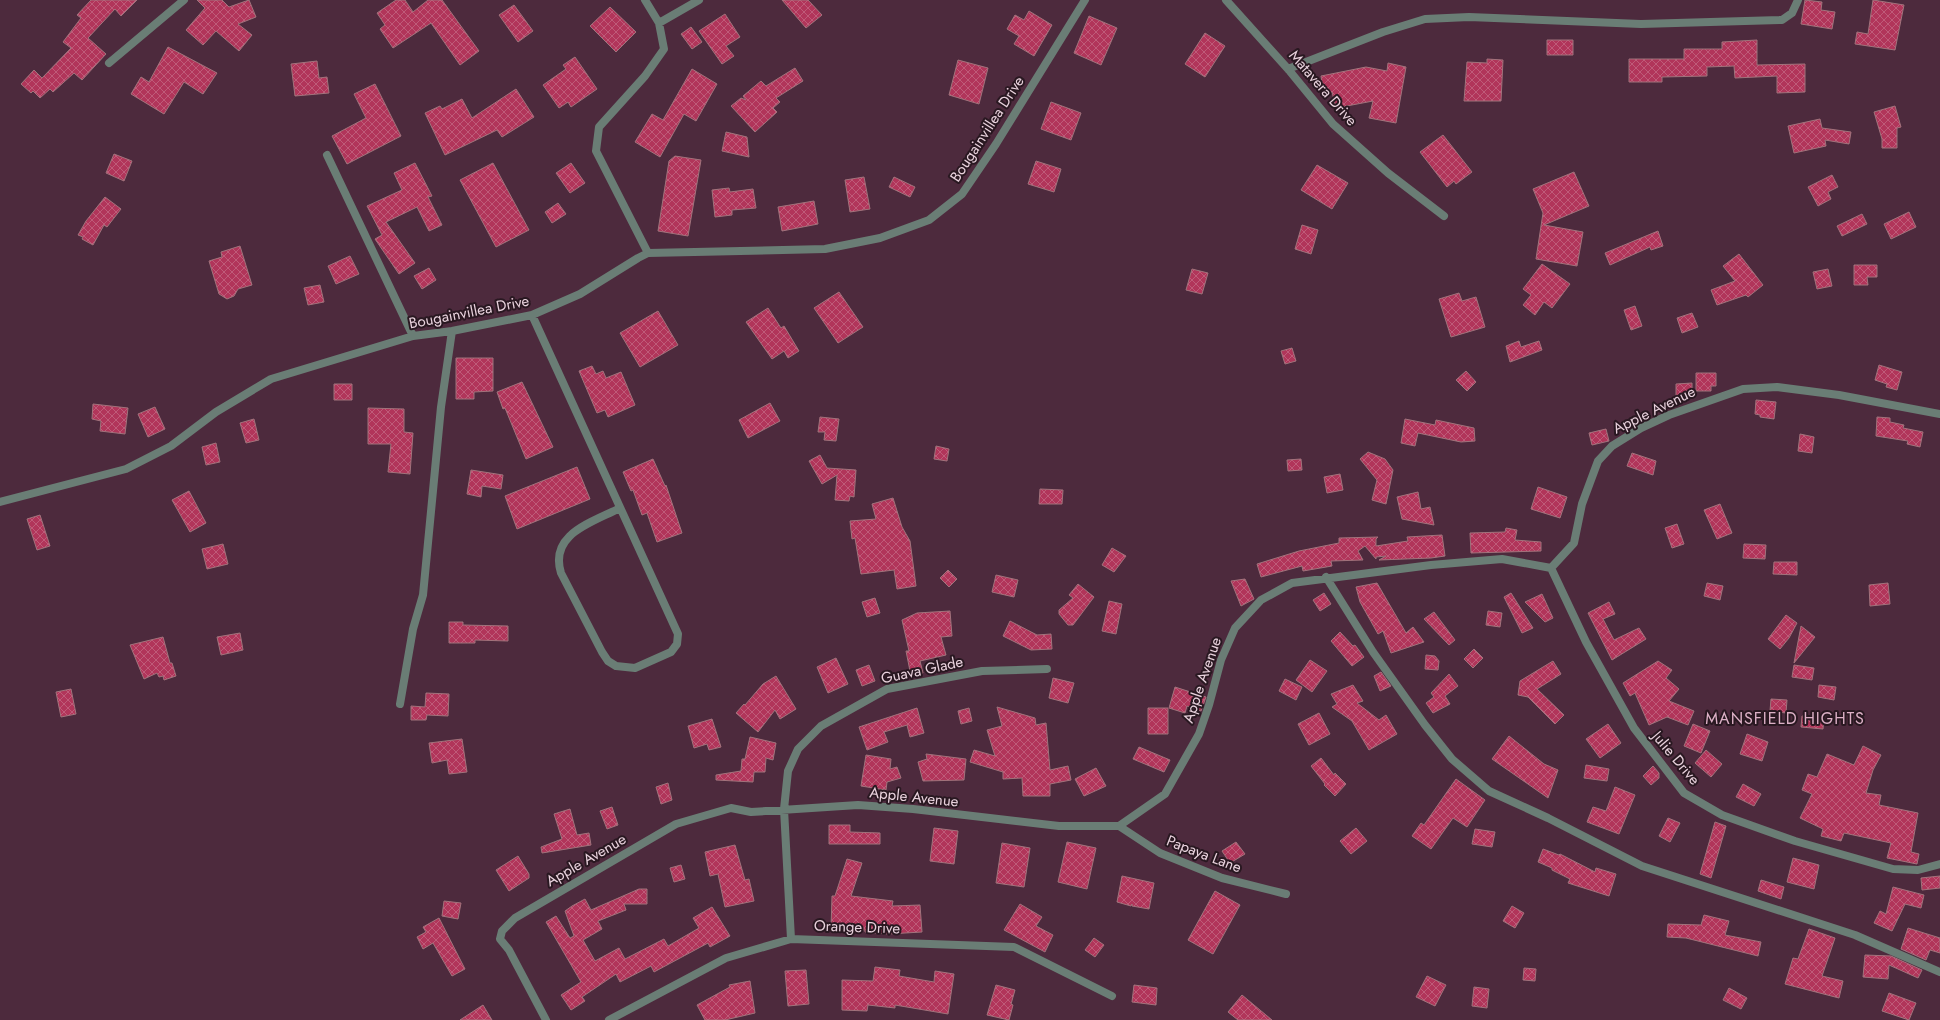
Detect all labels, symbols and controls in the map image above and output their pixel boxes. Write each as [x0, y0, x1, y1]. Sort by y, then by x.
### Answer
street label: Matavera Drive [1284, 45, 1362, 131]
street label: Bougainvillea Drive [945, 72, 1030, 186]
street label: Bougainvillea Drive [407, 290, 531, 334]
street label: Apple Avenue [1609, 380, 1699, 439]
street label: Apple Avenue [1177, 634, 1227, 726]
street label: Guava Glade [879, 651, 965, 689]
district label: MANSFIELD HIGHTS [1705, 707, 1865, 730]
street label: Julie Drive [1646, 725, 1705, 790]
street label: Apple Avenue [868, 781, 960, 813]
street label: Apple Avenue [542, 828, 630, 892]
street label: Papaya Lane [1163, 830, 1245, 878]
street label: Orange Drive [814, 915, 901, 940]

